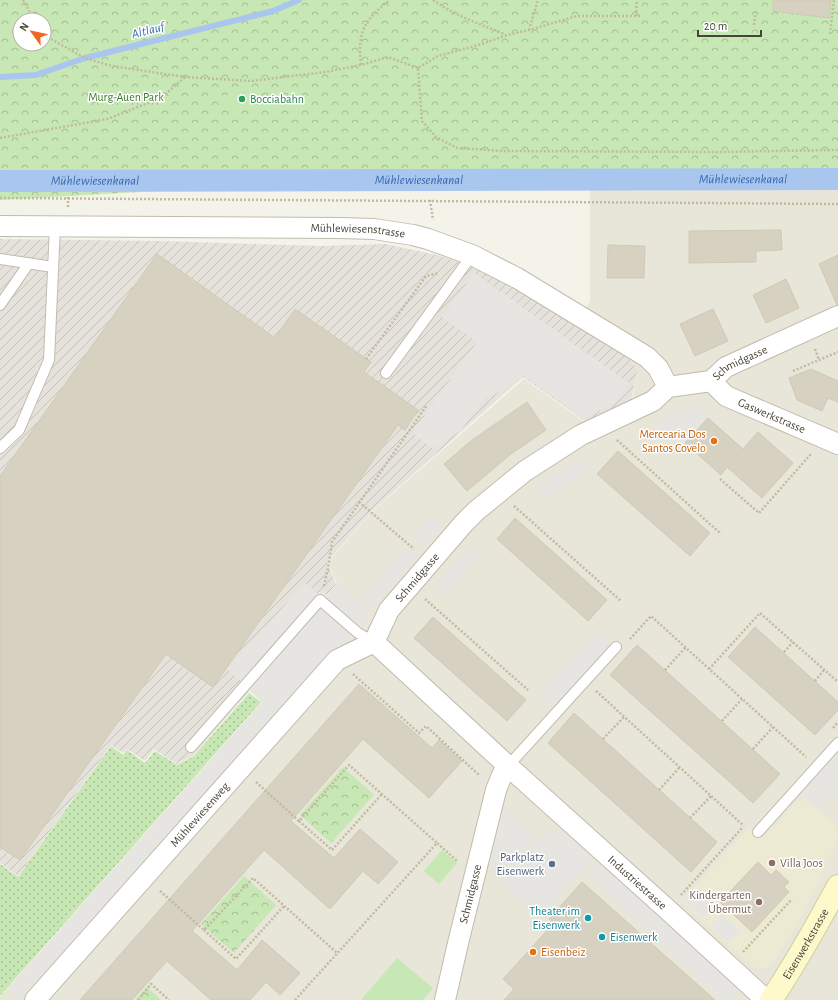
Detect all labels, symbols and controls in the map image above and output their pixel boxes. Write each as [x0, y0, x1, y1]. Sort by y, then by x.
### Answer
north arrow [12, 12, 52, 52]
scale bar [698, 12, 761, 38]
water label: Altlauf [129, 20, 168, 42]
text: 20 m [704, 20, 727, 32]
text: N [17, 21, 31, 33]
park label: Murg-Auen Park [88, 91, 164, 103]
place label: Bocciabahn [250, 93, 304, 105]
marker: Bocciabahn [237, 94, 247, 104]
water label: Mühlewiesenkanal [375, 173, 463, 187]
water label: Mühlewiesenkanal [699, 173, 787, 186]
water label: Mühlewiesenkanal [51, 174, 139, 187]
street label: Mühlewiesenstrasse [310, 222, 406, 240]
street label: Schmidgasse [710, 343, 769, 382]
street label: Gaswerkstrasse [736, 396, 807, 435]
place label: Mercearia Dos Santos Covelo [639, 428, 706, 454]
marker: Mercearia Dos Santos Covelo [709, 436, 719, 446]
street label: Schmidgasse [393, 551, 441, 604]
street label: Mühlewiesenweg [168, 780, 231, 849]
place label: Parkplatz Eisenwerk [497, 851, 545, 877]
street label: Industriestrasse [606, 853, 669, 912]
place label: Villa Joos [780, 857, 823, 869]
marker: Villa Joos [767, 858, 777, 868]
marker: Parkplatz Eisenwerk [547, 859, 557, 869]
street label: Schmidgasse [457, 863, 483, 925]
place label: Kindergarten Übermut [689, 889, 751, 915]
marker: Kindergarten Übermut [754, 897, 764, 907]
place label: Theater im Eisenwerk [529, 905, 581, 931]
street label: Eisenwerkstrasse [780, 906, 831, 981]
marker: Theater im Eisenwerk [583, 913, 593, 923]
place label: Eisenwerk [610, 931, 658, 943]
marker: Eisenwerk [597, 932, 607, 942]
place label: Eisenbeiz [541, 946, 585, 958]
marker: Eisenbeiz [528, 947, 538, 957]

